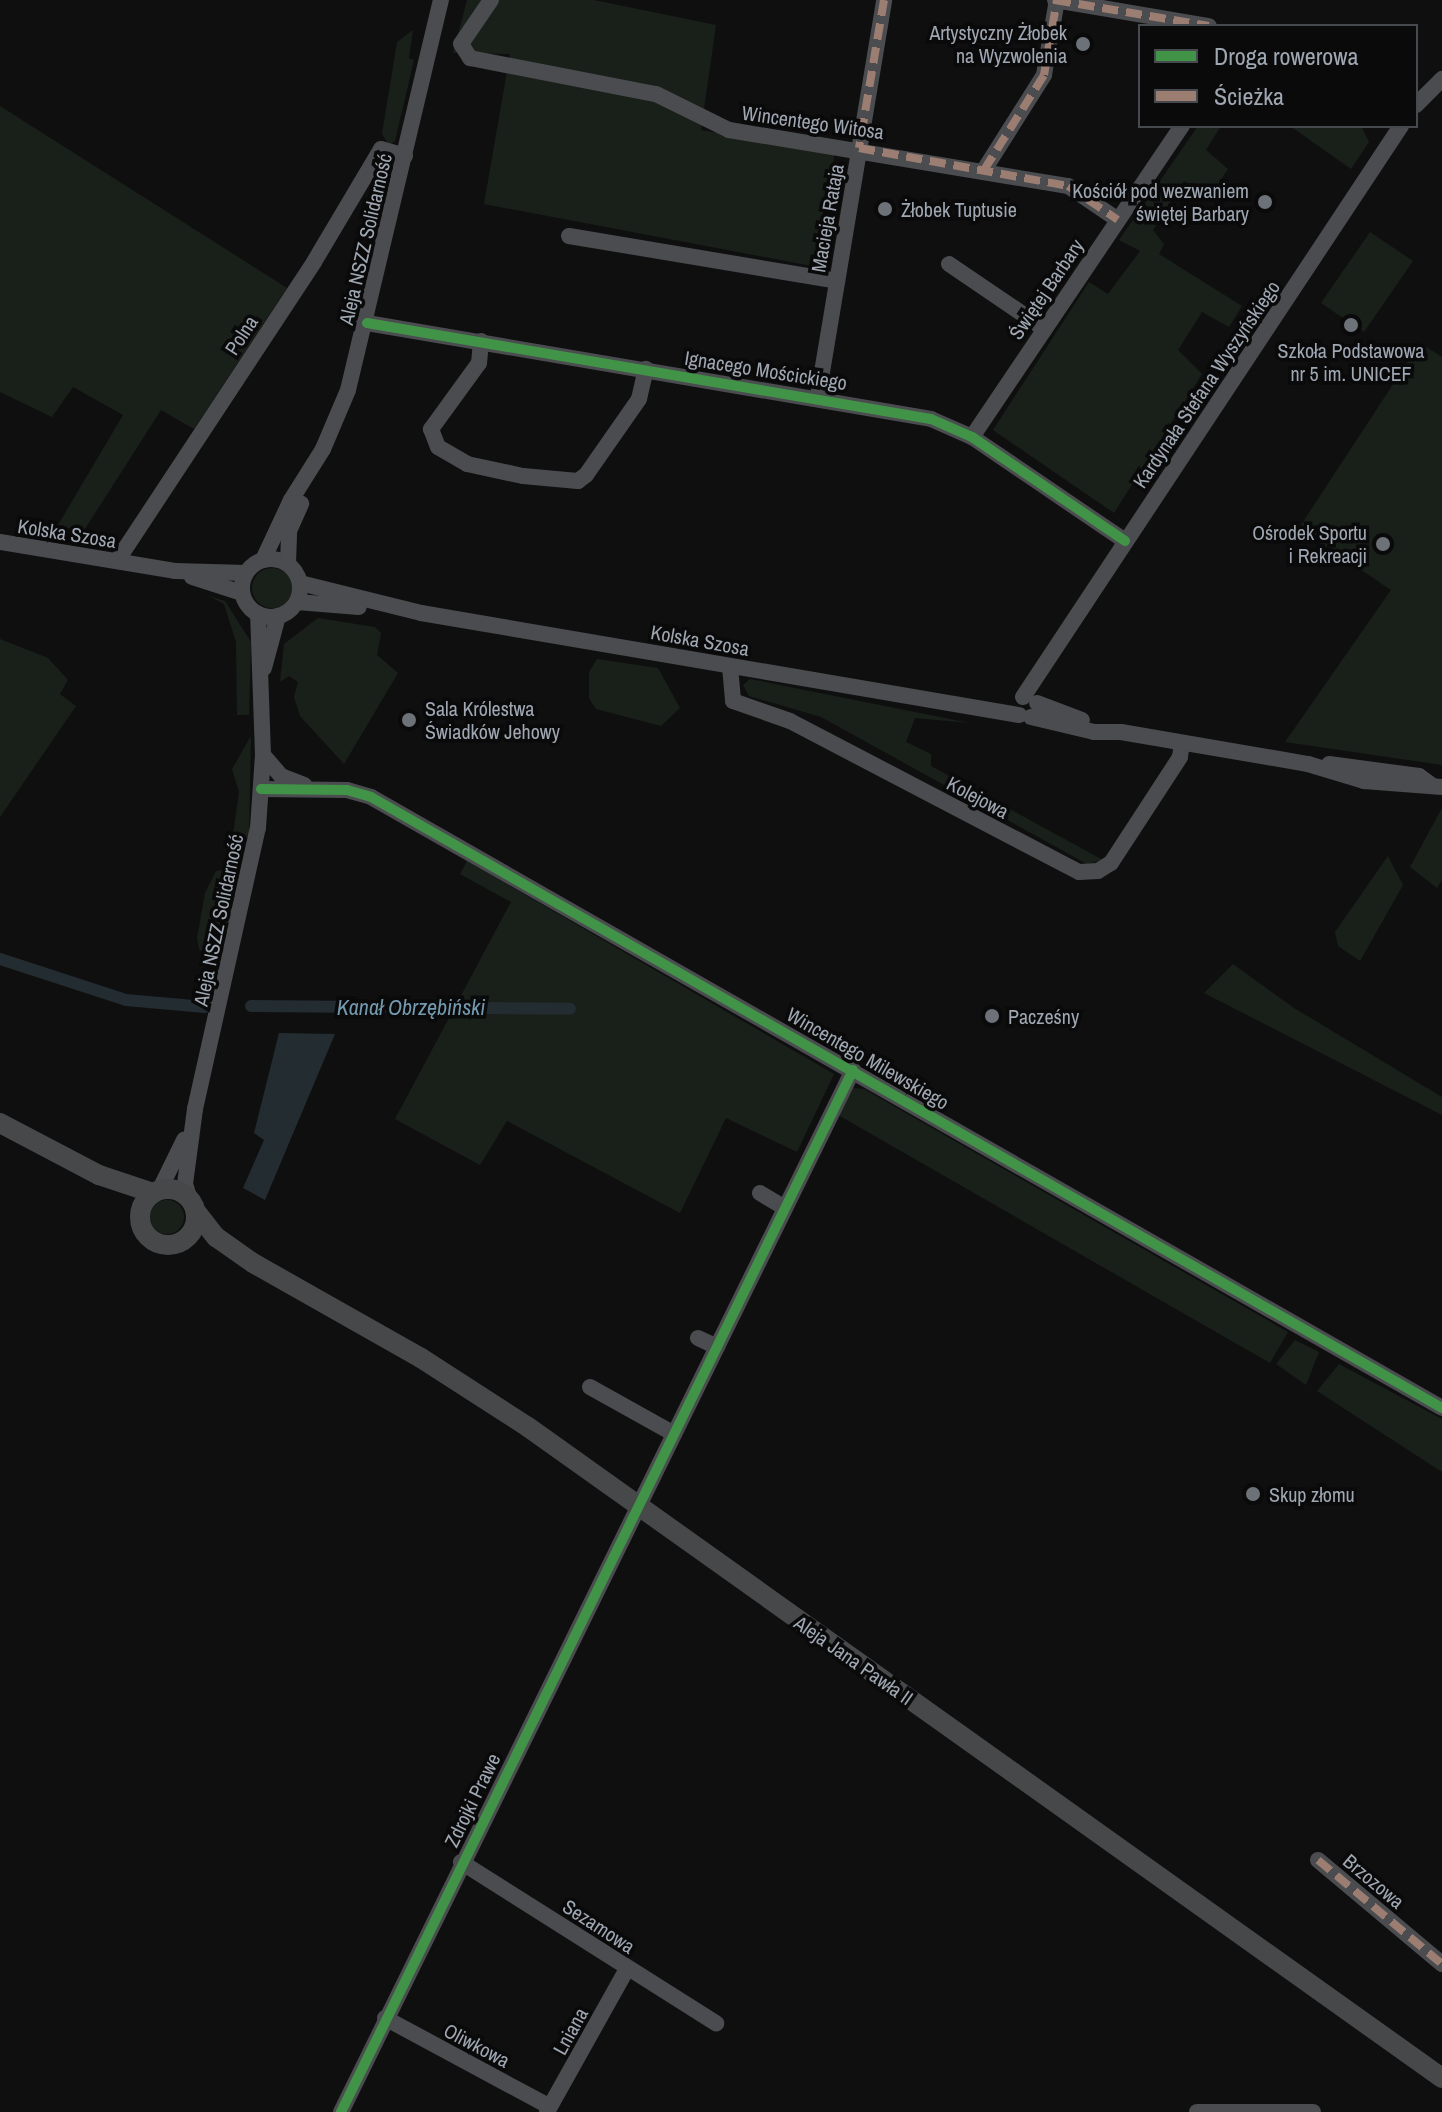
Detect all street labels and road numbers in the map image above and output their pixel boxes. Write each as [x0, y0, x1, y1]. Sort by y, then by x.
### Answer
street label: Wincentego Witosa [740, 100, 886, 144]
street label: Aleja NSZZ Solidarność [334, 151, 396, 327]
street label: Macieja Rataja [806, 162, 848, 274]
street label: Świętej Barbary [1004, 234, 1088, 344]
street label: Kardynała Stefana Wyszyńskiego [1128, 276, 1284, 492]
street label: Polna [220, 311, 262, 359]
street label: Ignacego Mościckiego [683, 345, 849, 395]
street label: Kolska Szosa [16, 513, 118, 553]
street label: Kolska Szosa [649, 620, 751, 660]
street label: Kolejowa [943, 771, 1013, 823]
street label: Aleja NSZZ Solidarność [188, 832, 248, 1008]
street label: Wincentego Milewskiego [783, 1002, 953, 1114]
street label: Aleja Jana Pawła II [790, 1610, 918, 1710]
street label: Zdrojki Prawe [439, 1749, 505, 1851]
street label: Brzozowa [1339, 1849, 1409, 1913]
street label: Sezamowa [558, 1894, 640, 1958]
street label: Lniana [547, 2003, 593, 2059]
street label: Oliwkowa [440, 2018, 514, 2072]

